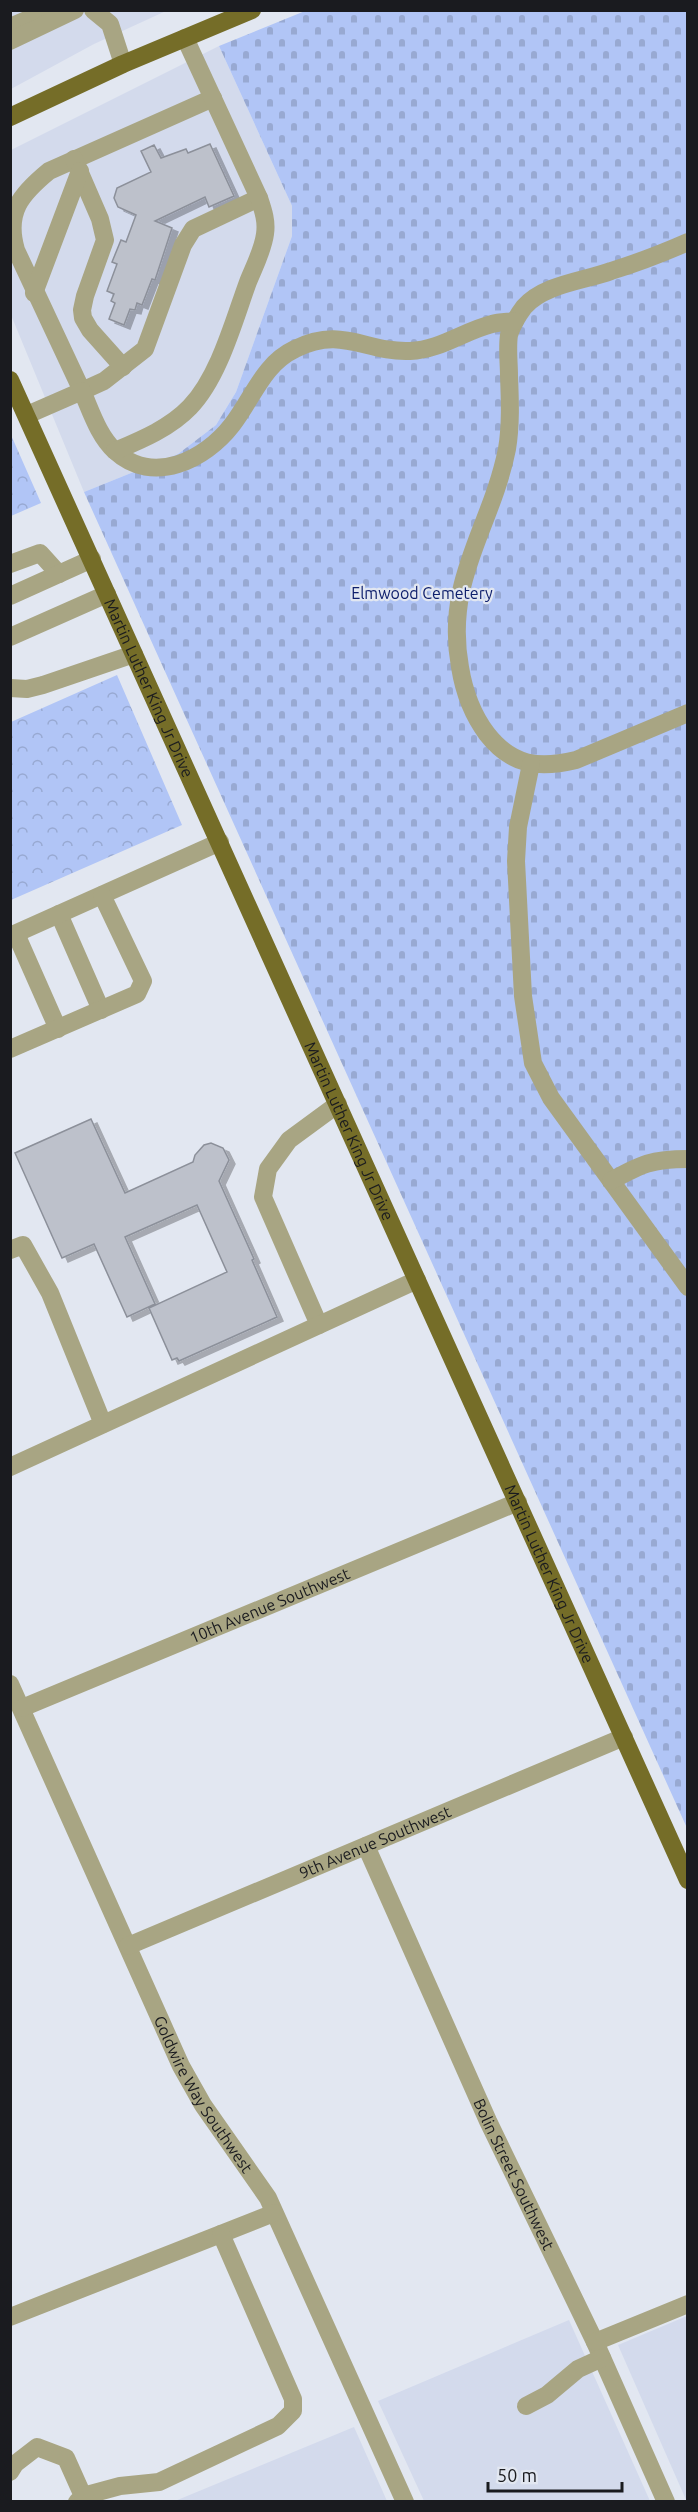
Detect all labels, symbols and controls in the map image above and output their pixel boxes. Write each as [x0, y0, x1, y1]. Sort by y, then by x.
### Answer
park label: Elmwood Cemetery [351, 584, 493, 602]
street label: Martin Luther King Jr Drive [101, 596, 197, 780]
street label: Martin Luther King Jr Drive [301, 1039, 398, 1223]
street label: Martin Luther King Jr Drive [501, 1482, 598, 1666]
street label: 10th Avenue Southwest [187, 1564, 353, 1646]
street label: 9th Avenue Southwest [297, 1802, 454, 1882]
street label: Goldwire Way Southwest [151, 2013, 257, 2177]
street label: Bolin Street Southwest [470, 2096, 558, 2253]
scale bar [488, 2455, 622, 2493]
text: 50 m [497, 2465, 537, 2485]

